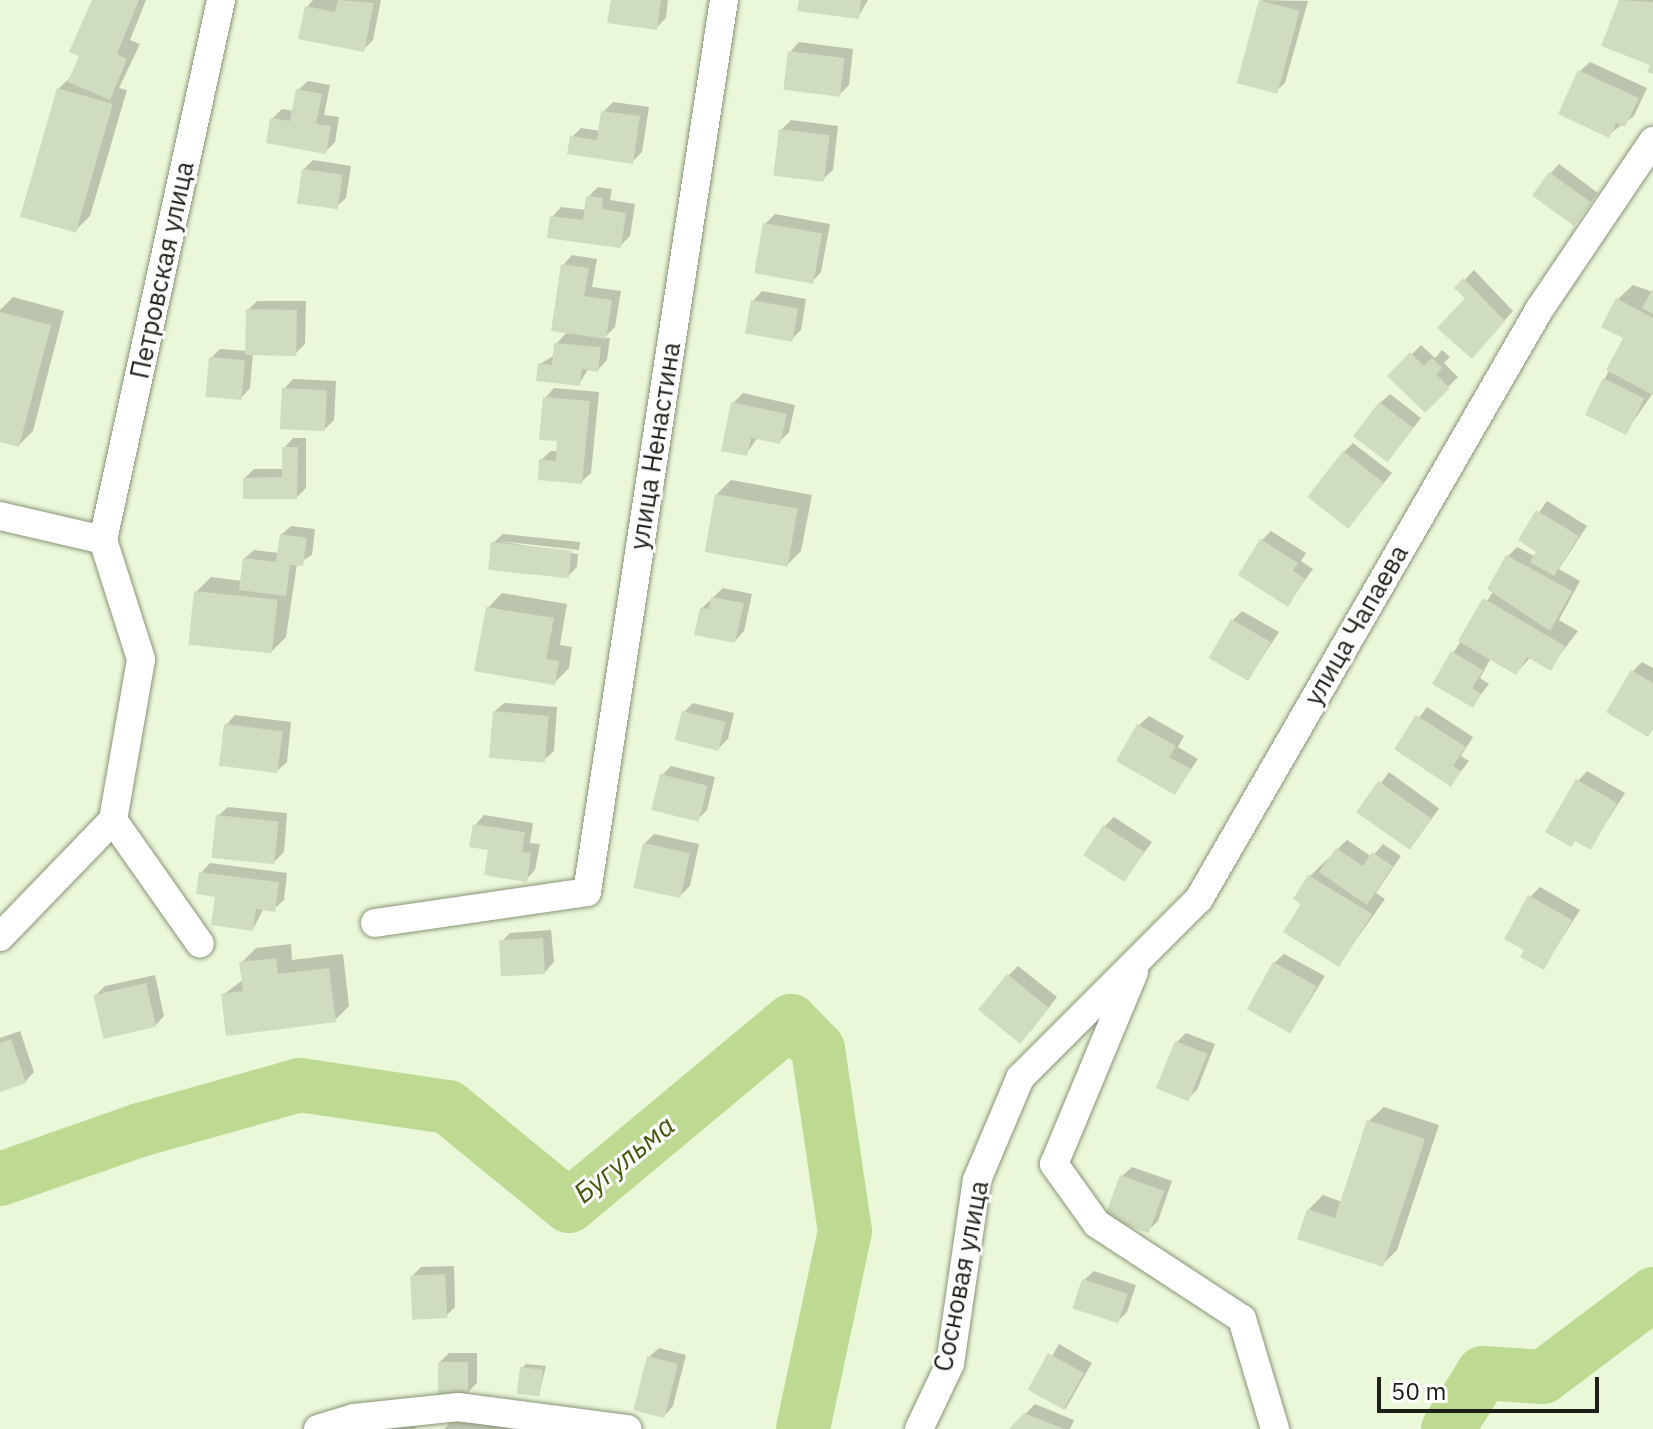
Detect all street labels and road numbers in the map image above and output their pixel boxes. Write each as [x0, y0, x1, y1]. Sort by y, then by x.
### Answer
street label: Петровская улица [124, 158, 200, 382]
street label: улица Ненастина [623, 340, 687, 552]
street label: улица Чапаева [1297, 539, 1415, 711]
street label: Сосновая улица [927, 1178, 995, 1374]

